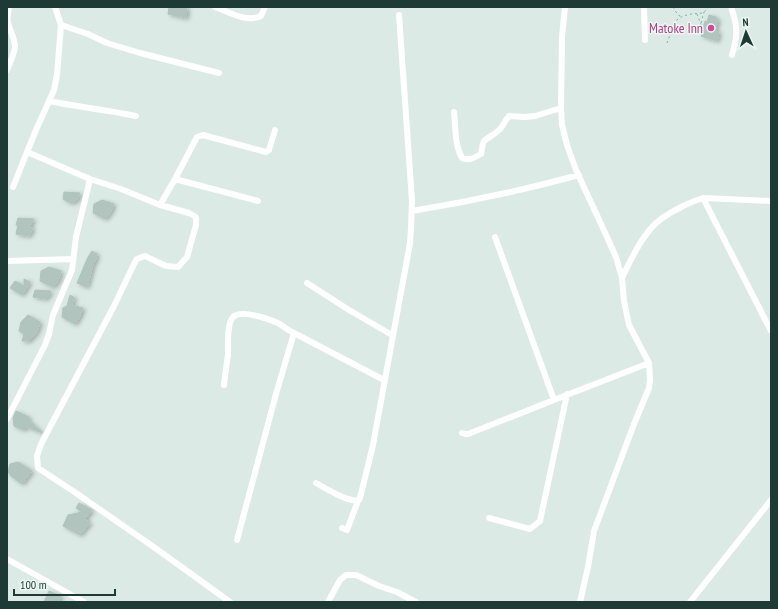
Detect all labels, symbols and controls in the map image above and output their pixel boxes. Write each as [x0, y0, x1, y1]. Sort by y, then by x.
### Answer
north arrow [726, 12, 766, 52]
text: N [742, 15, 749, 29]
place label: Matoke Inn [649, 19, 703, 37]
marker: Matoke Inn [706, 23, 716, 33]
scale bar [14, 571, 115, 597]
text: 100 m [20, 577, 47, 592]

